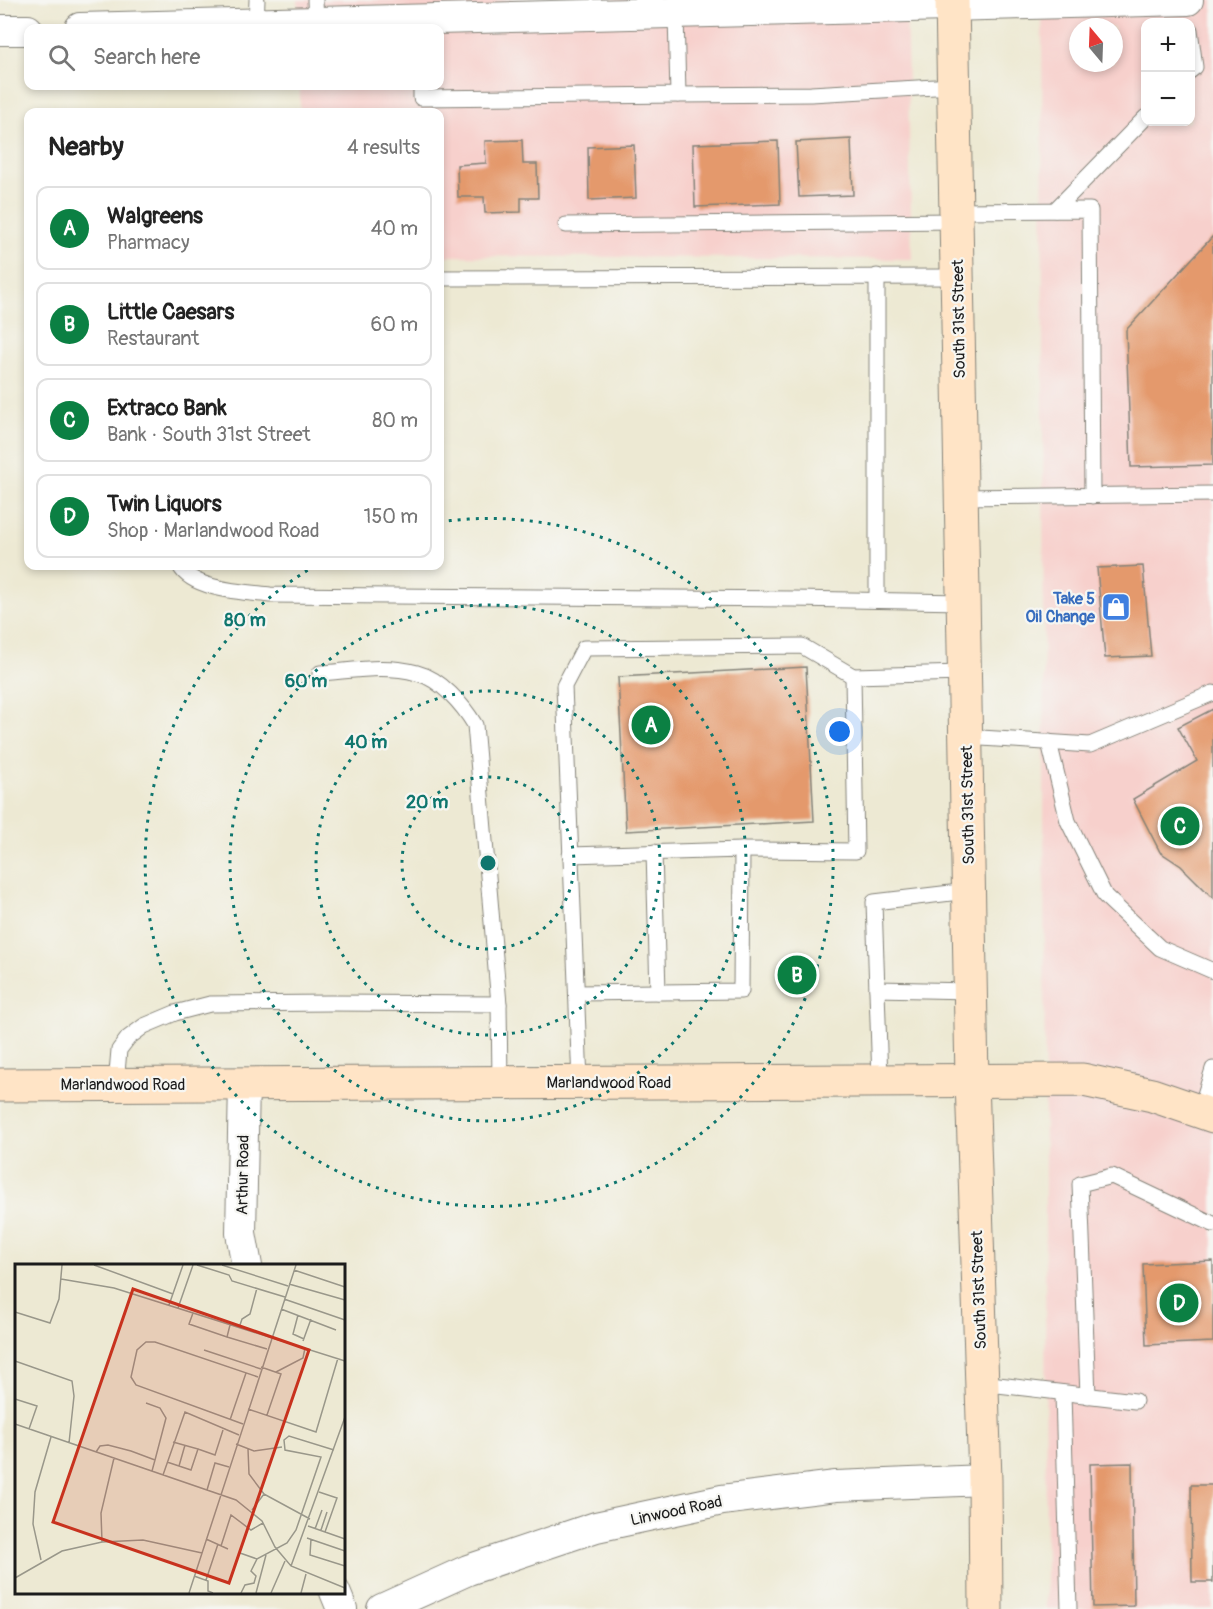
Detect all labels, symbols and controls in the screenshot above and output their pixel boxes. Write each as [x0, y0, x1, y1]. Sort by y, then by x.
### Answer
north arrow [1069, 18, 1123, 72]
map controls [1141, 18, 1195, 126]
button: + [1141, 18, 1195, 72]
search box [24, 24, 444, 90]
icon: search [45, 41, 78, 74]
text: Search here [93, 43, 200, 71]
button: − [1141, 72, 1195, 126]
text: Nearby [48, 131, 124, 163]
text: 4 results [347, 135, 420, 160]
text: Walgreens [107, 202, 203, 230]
text: A [63, 216, 76, 241]
text: 40 m [371, 216, 418, 241]
text: Pharmacy [107, 230, 190, 255]
street label: South 31st Street [948, 259, 970, 379]
text: Little Caesars [107, 298, 234, 326]
text: B [64, 312, 75, 337]
text: 60 m [371, 312, 418, 337]
text: Restaurant [107, 326, 199, 351]
text: Extraco Bank [107, 394, 227, 422]
text: C [63, 408, 76, 433]
text: 80 m [372, 408, 418, 433]
text: Bank · South 31st Street [107, 422, 311, 447]
text: Twin Liquors [107, 490, 222, 518]
text: D [63, 504, 76, 529]
text: 150 m [364, 504, 418, 529]
text: Shop · Marlandwood Road [107, 518, 320, 543]
place label: Take 5 Oil Change [1025, 589, 1096, 627]
shop icon: Take 5 Oil Change [1100, 591, 1132, 623]
text: 80 m [224, 609, 266, 632]
text: 60 m [285, 670, 327, 693]
pin: A [632, 702, 670, 748]
your location [825, 717, 854, 746]
text: 40 m [345, 731, 387, 754]
street label: South 31st Street [957, 745, 979, 865]
text: 20 m [406, 791, 448, 814]
pin: C [1160, 804, 1200, 848]
centre of rings [478, 853, 498, 873]
pin: B [778, 952, 816, 998]
street label: Marlandwood Road [547, 1073, 671, 1093]
street label: Marlandwood Road [61, 1075, 185, 1095]
street label: Arthur Road [232, 1135, 254, 1215]
street label: South 31st Street [967, 1230, 991, 1350]
inset map [15, 1264, 345, 1594]
pin: D [1160, 1280, 1198, 1326]
street label: Linwood Road [629, 1492, 724, 1530]

